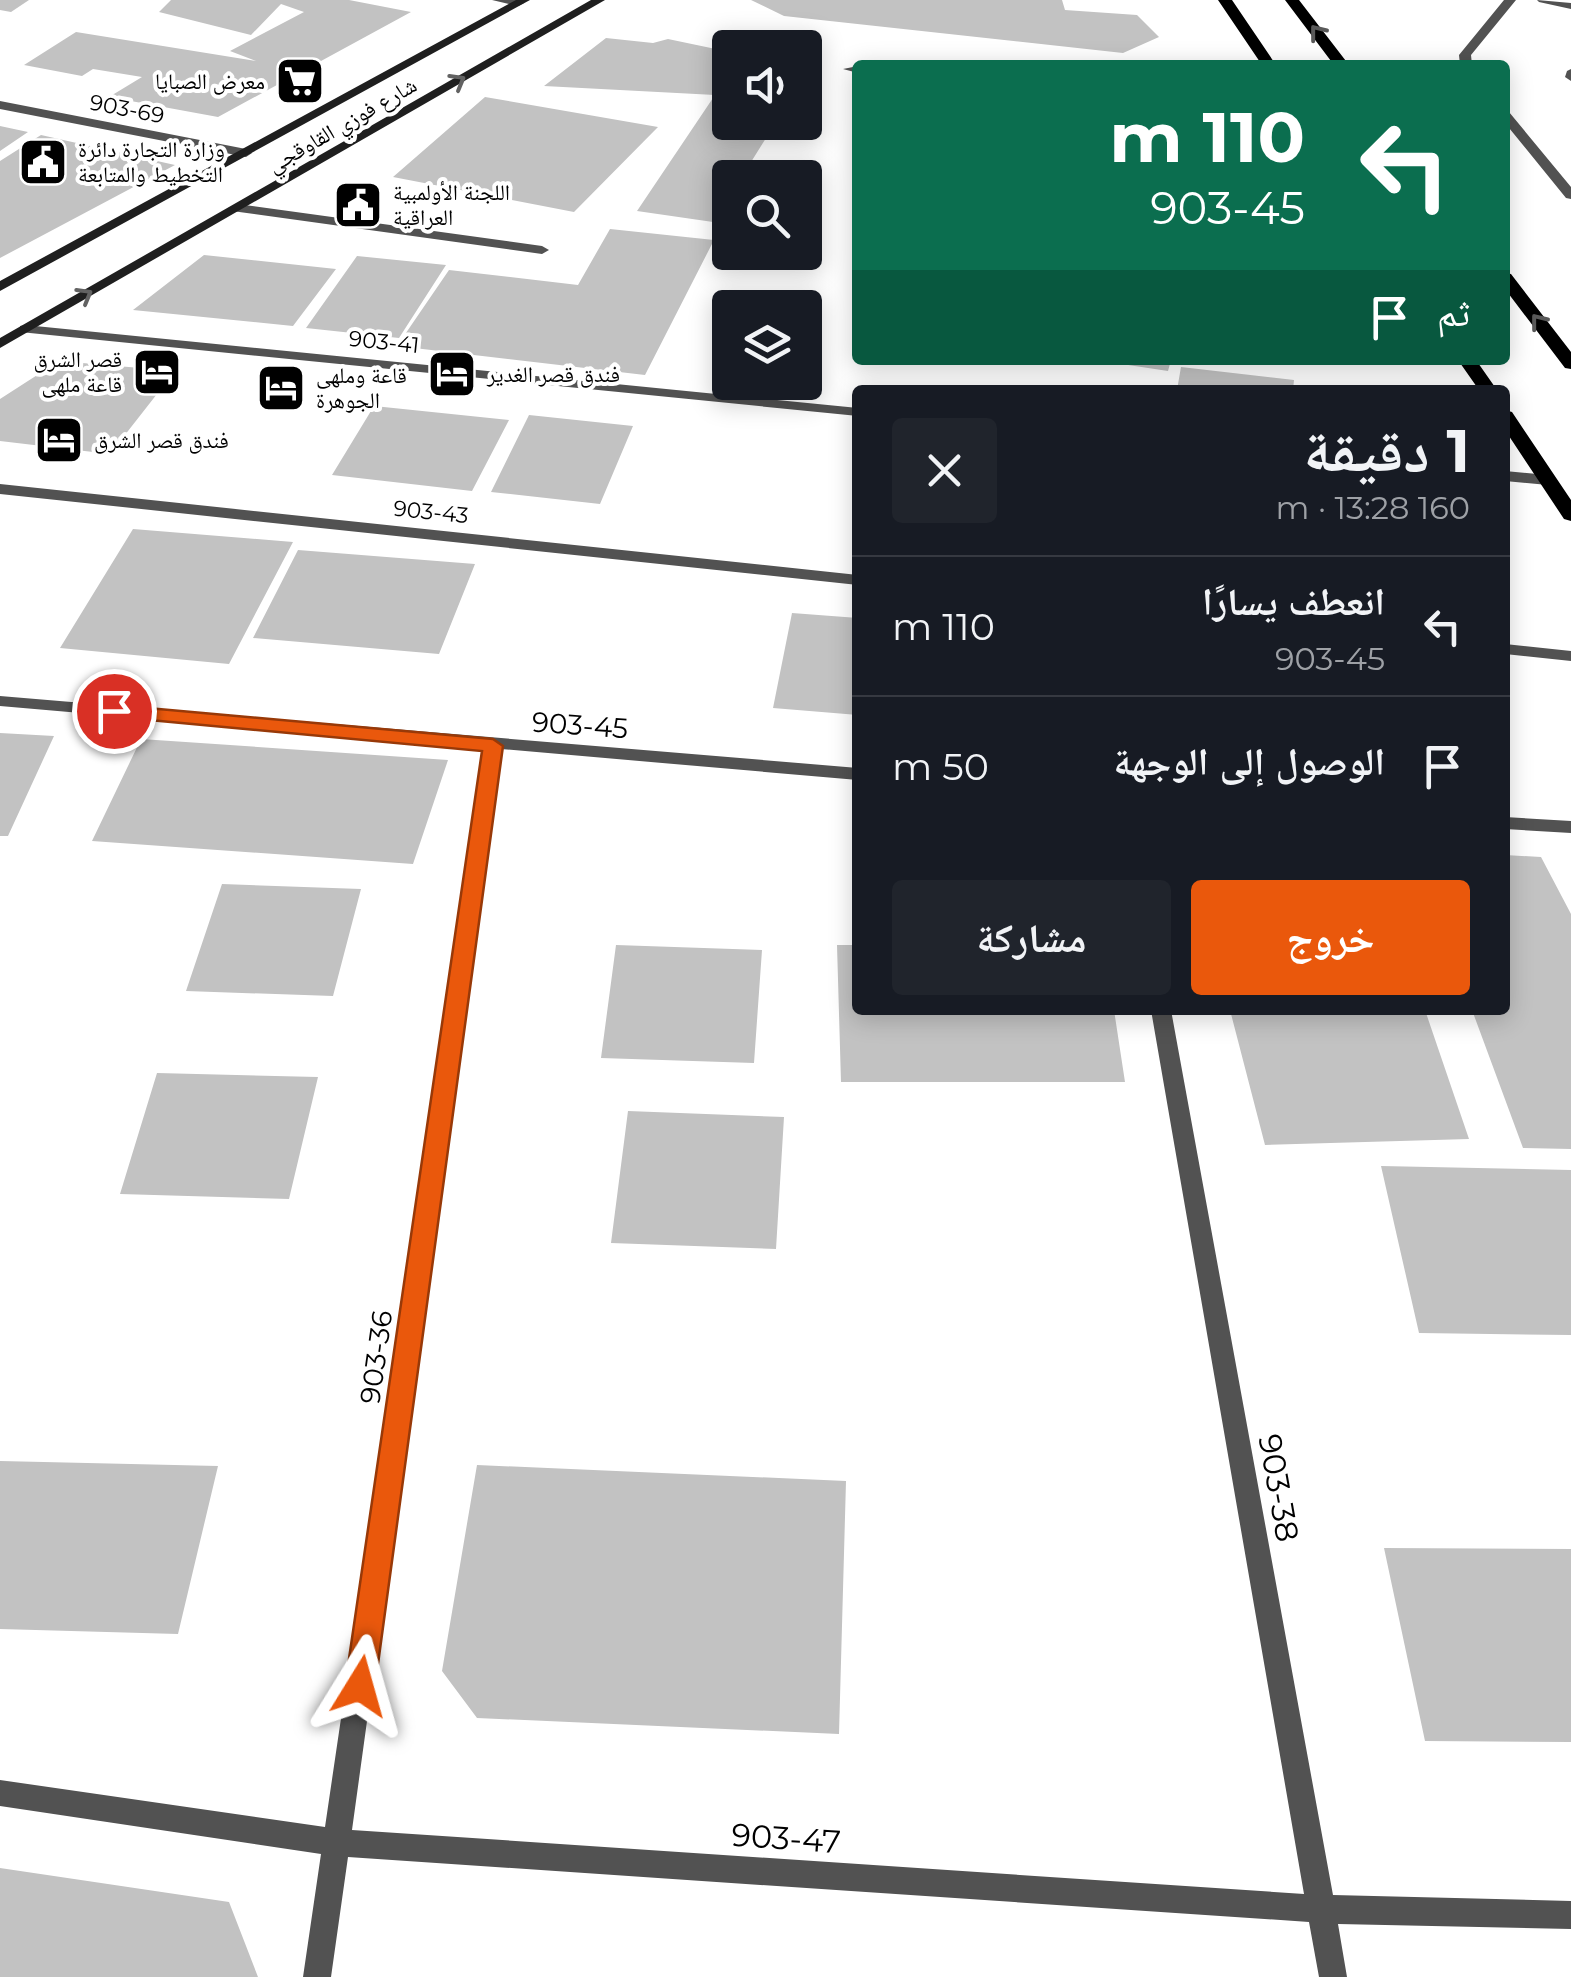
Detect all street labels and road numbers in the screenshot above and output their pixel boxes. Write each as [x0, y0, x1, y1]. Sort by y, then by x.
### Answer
street label: شارع فوزي القاوقجي [262, 71, 423, 182]
street label: 903-69 [87, 89, 167, 129]
street label: 903-41 [347, 325, 421, 359]
street label: 903-43 [392, 495, 470, 529]
street label: 903-45 [531, 705, 629, 745]
street label: 903-36 [353, 1308, 399, 1406]
street label: 903-38 [1250, 1431, 1308, 1545]
street label: 903-47 [730, 1815, 842, 1861]

